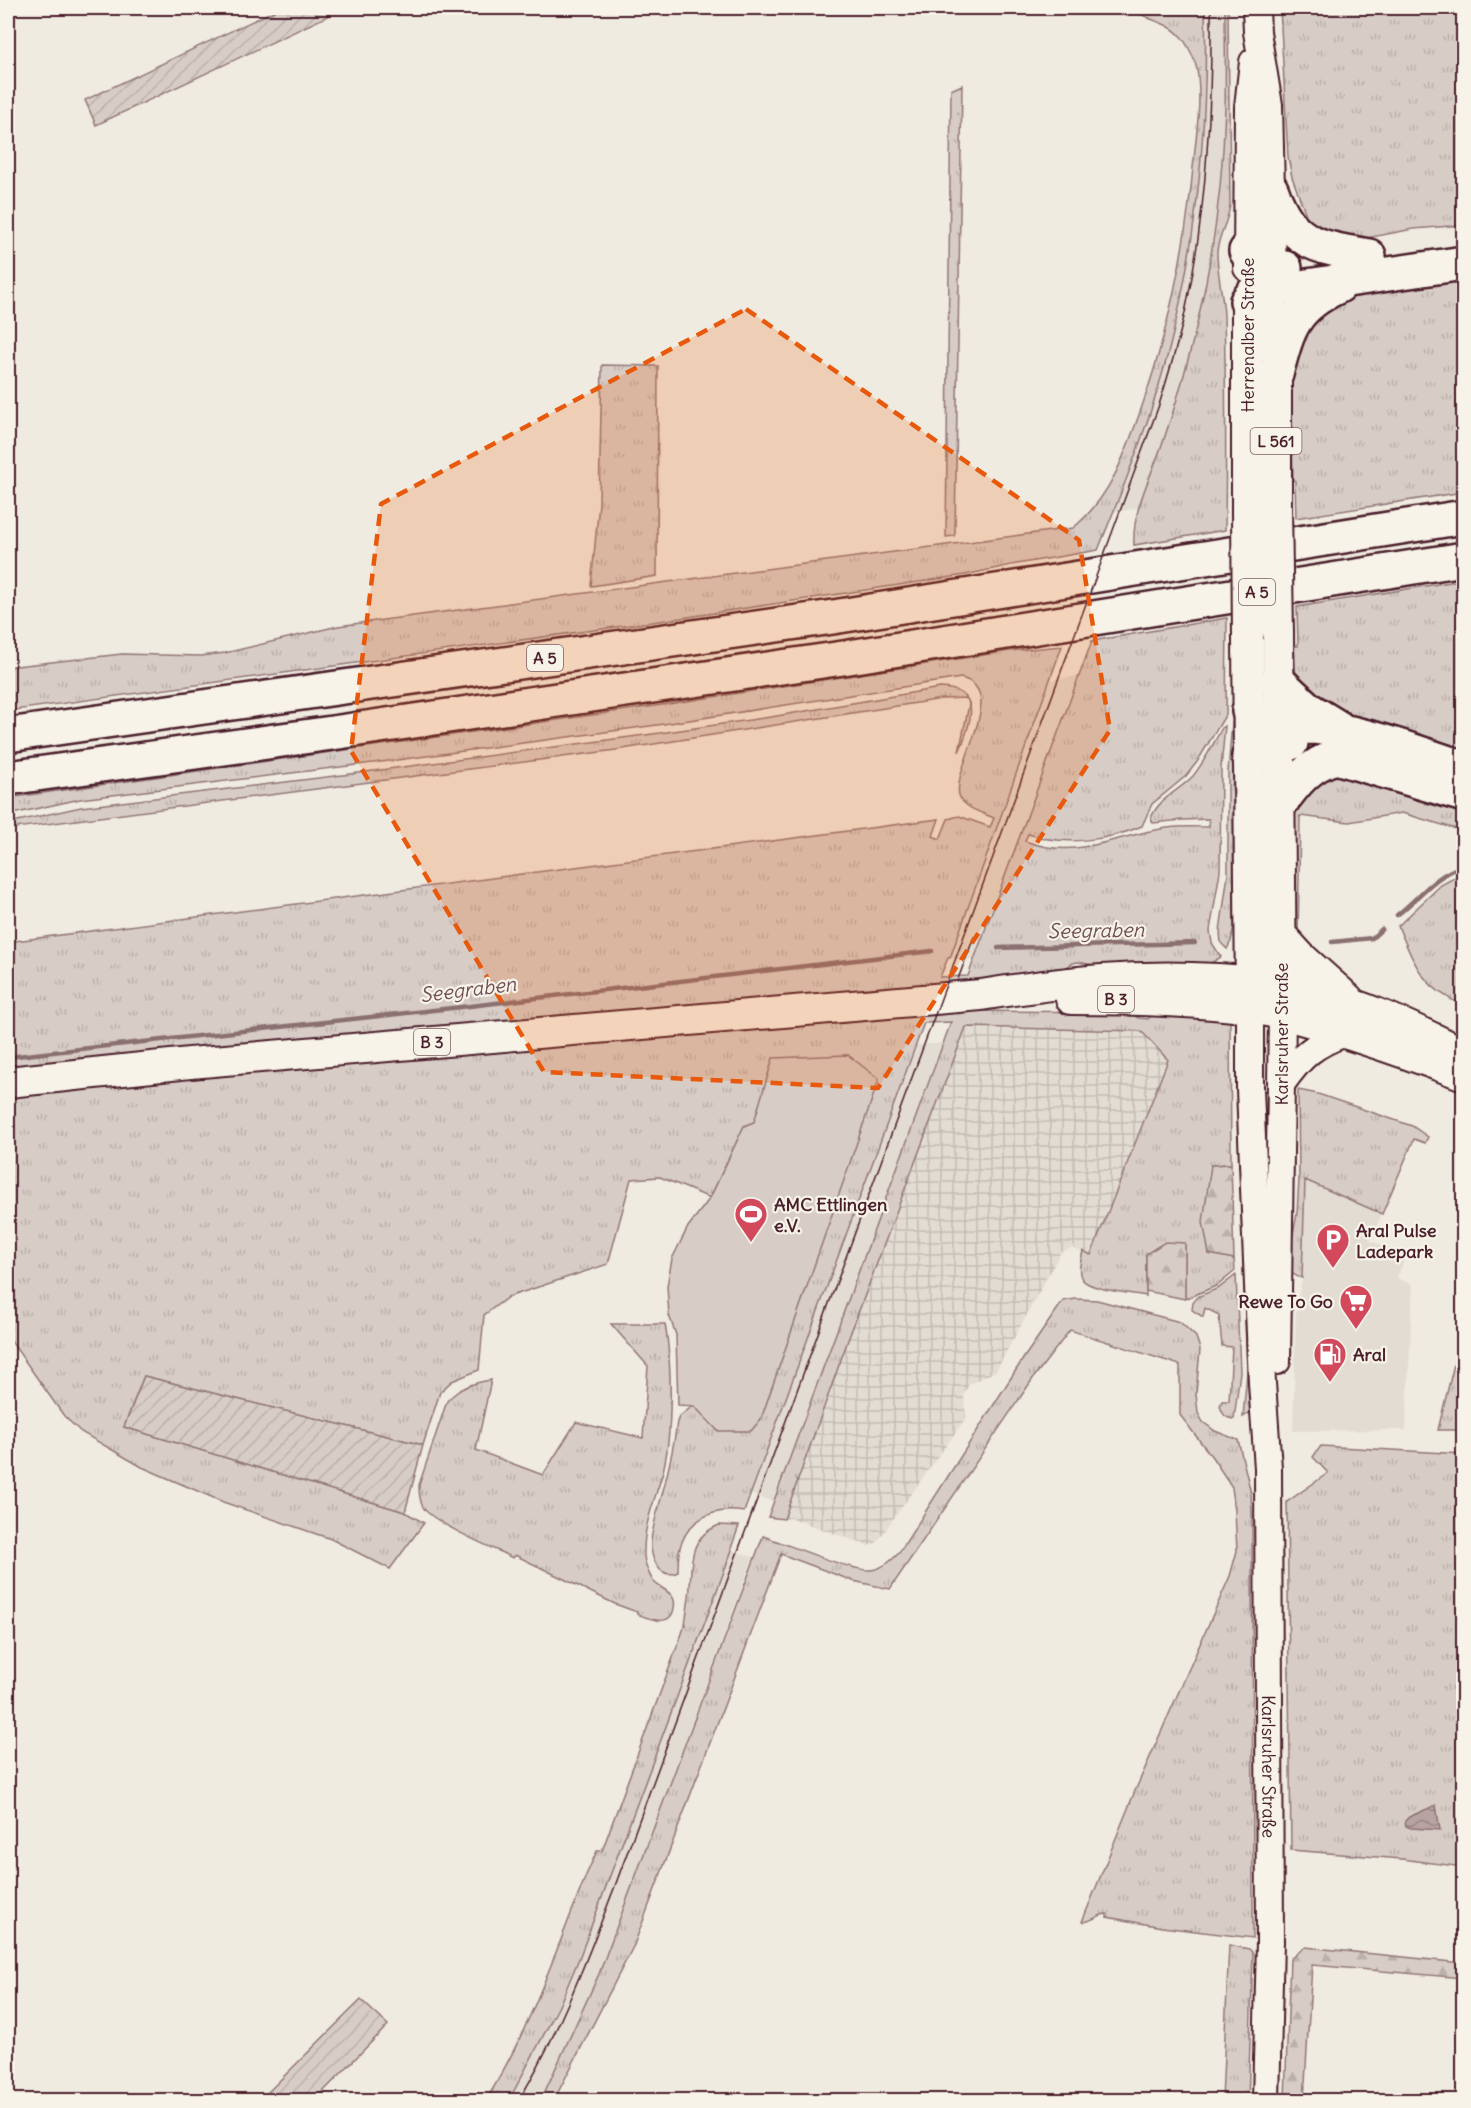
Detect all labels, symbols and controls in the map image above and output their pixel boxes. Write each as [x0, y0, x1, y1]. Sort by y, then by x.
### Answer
street label: Herrenalber Straße [1236, 257, 1259, 413]
road number: L 561 [1250, 428, 1302, 454]
road number: A 5 [1239, 579, 1275, 605]
road number: A 5 [527, 645, 563, 671]
water label: Seegraben [1047, 917, 1145, 943]
street label: Karlsruher Straße [1270, 962, 1293, 1106]
water label: Seegraben [419, 971, 518, 1007]
road number: B 3 [1098, 986, 1134, 1012]
road number: B 3 [414, 1029, 450, 1055]
place label: AMC Ettlingen e.V. [774, 1193, 888, 1237]
sports icon: AMC Ettlingen e.V. [733, 1196, 769, 1243]
place label: Aral Pulse Ladepark [1356, 1219, 1437, 1263]
parking icon: Aral Pulse Ladepark [1315, 1222, 1351, 1269]
supermarket icon: Rewe To Go [1338, 1283, 1374, 1330]
place label: Rewe To Go [1238, 1290, 1333, 1313]
fuel station icon: Aral [1312, 1336, 1348, 1383]
place label: Aral [1353, 1343, 1386, 1366]
street label: Karlsruher Straße [1257, 1695, 1281, 1838]

